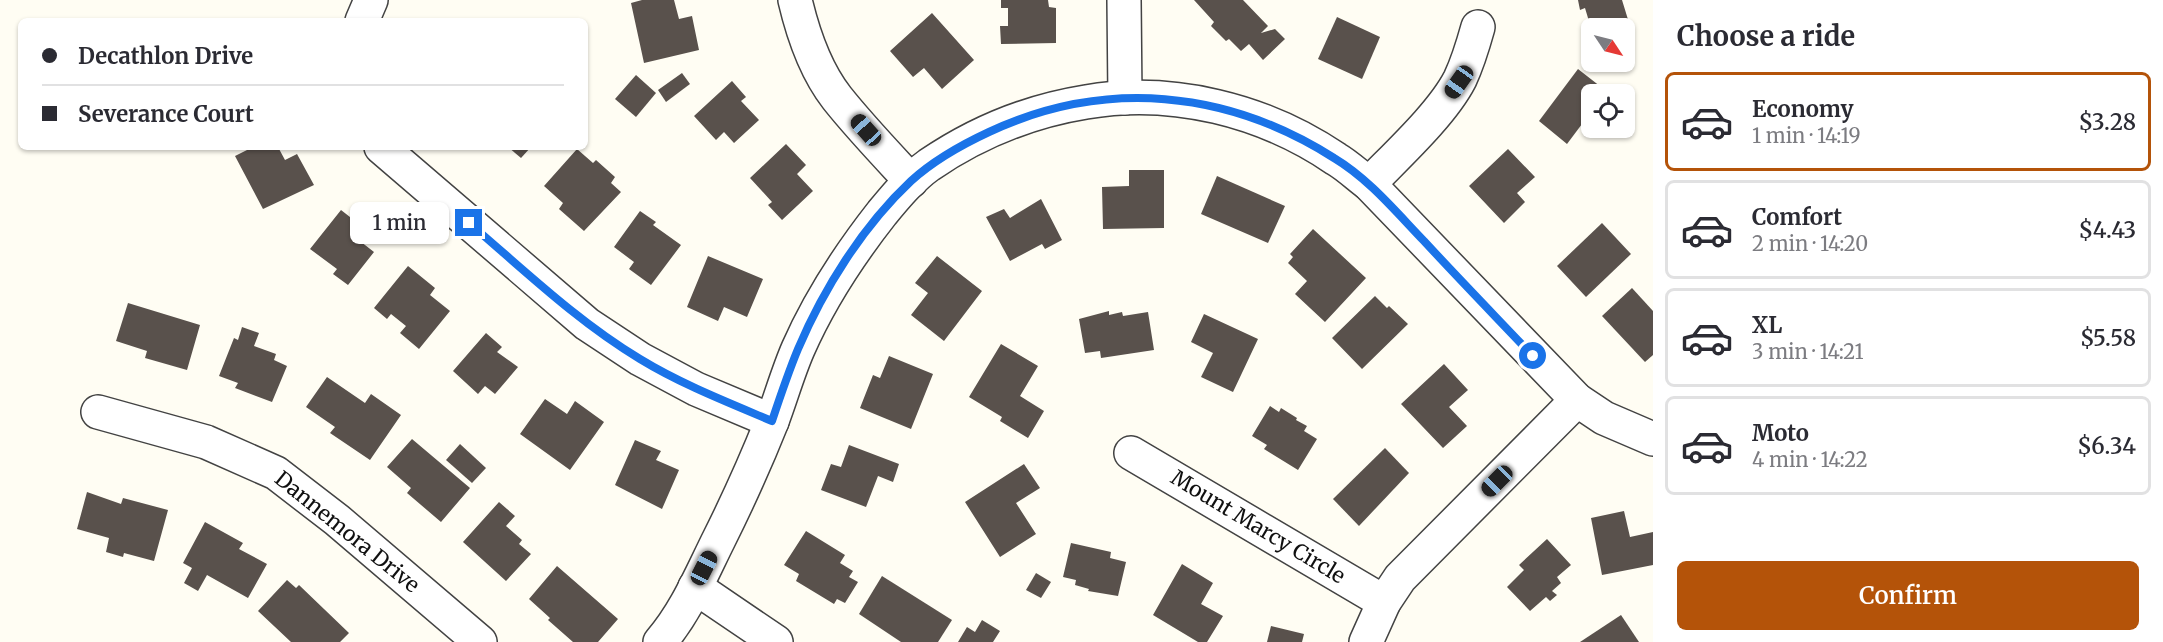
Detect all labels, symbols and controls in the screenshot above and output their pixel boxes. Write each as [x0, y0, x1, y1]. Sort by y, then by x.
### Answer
north arrow [1581, 18, 1635, 72]
map controls [1581, 18, 1635, 138]
text: Choose a ride [1677, 19, 1855, 53]
text: Decathlon Drive [78, 42, 253, 70]
car [1441, 62, 1477, 102]
button: locate [1581, 84, 1635, 138]
icon: car [1680, 95, 1734, 149]
text: Economy [1752, 95, 1853, 123]
text: Severance Court [78, 100, 254, 128]
text: $3.28 [2078, 108, 2136, 136]
car [847, 111, 885, 149]
text: 1 min · 14:19 [1752, 123, 1861, 148]
callout: 1 min [349, 202, 448, 244]
icon: car [1680, 203, 1734, 257]
text: Comfort [1752, 203, 1842, 231]
route end [455, 209, 482, 236]
text: 1 min [373, 210, 426, 235]
text: $4.43 [2078, 216, 2136, 244]
text: 2 min · 14:20 [1752, 231, 1868, 256]
icon: car [1680, 311, 1734, 365]
text: XL [1752, 311, 1782, 339]
text: $5.58 [2080, 324, 2136, 352]
text: 3 min · 14:21 [1752, 339, 1864, 364]
route start [1519, 342, 1546, 369]
icon: car [1680, 419, 1734, 473]
text: Moto [1752, 419, 1809, 447]
text: $6.34 [2077, 432, 2136, 460]
text: 4 min · 14:22 [1752, 447, 1868, 472]
car [1478, 462, 1516, 500]
street label: Mount Marcy Circle [1166, 464, 1350, 589]
street label: Dannemora Drive [269, 465, 425, 598]
car [688, 548, 720, 588]
button: Confirm [1677, 561, 2139, 630]

